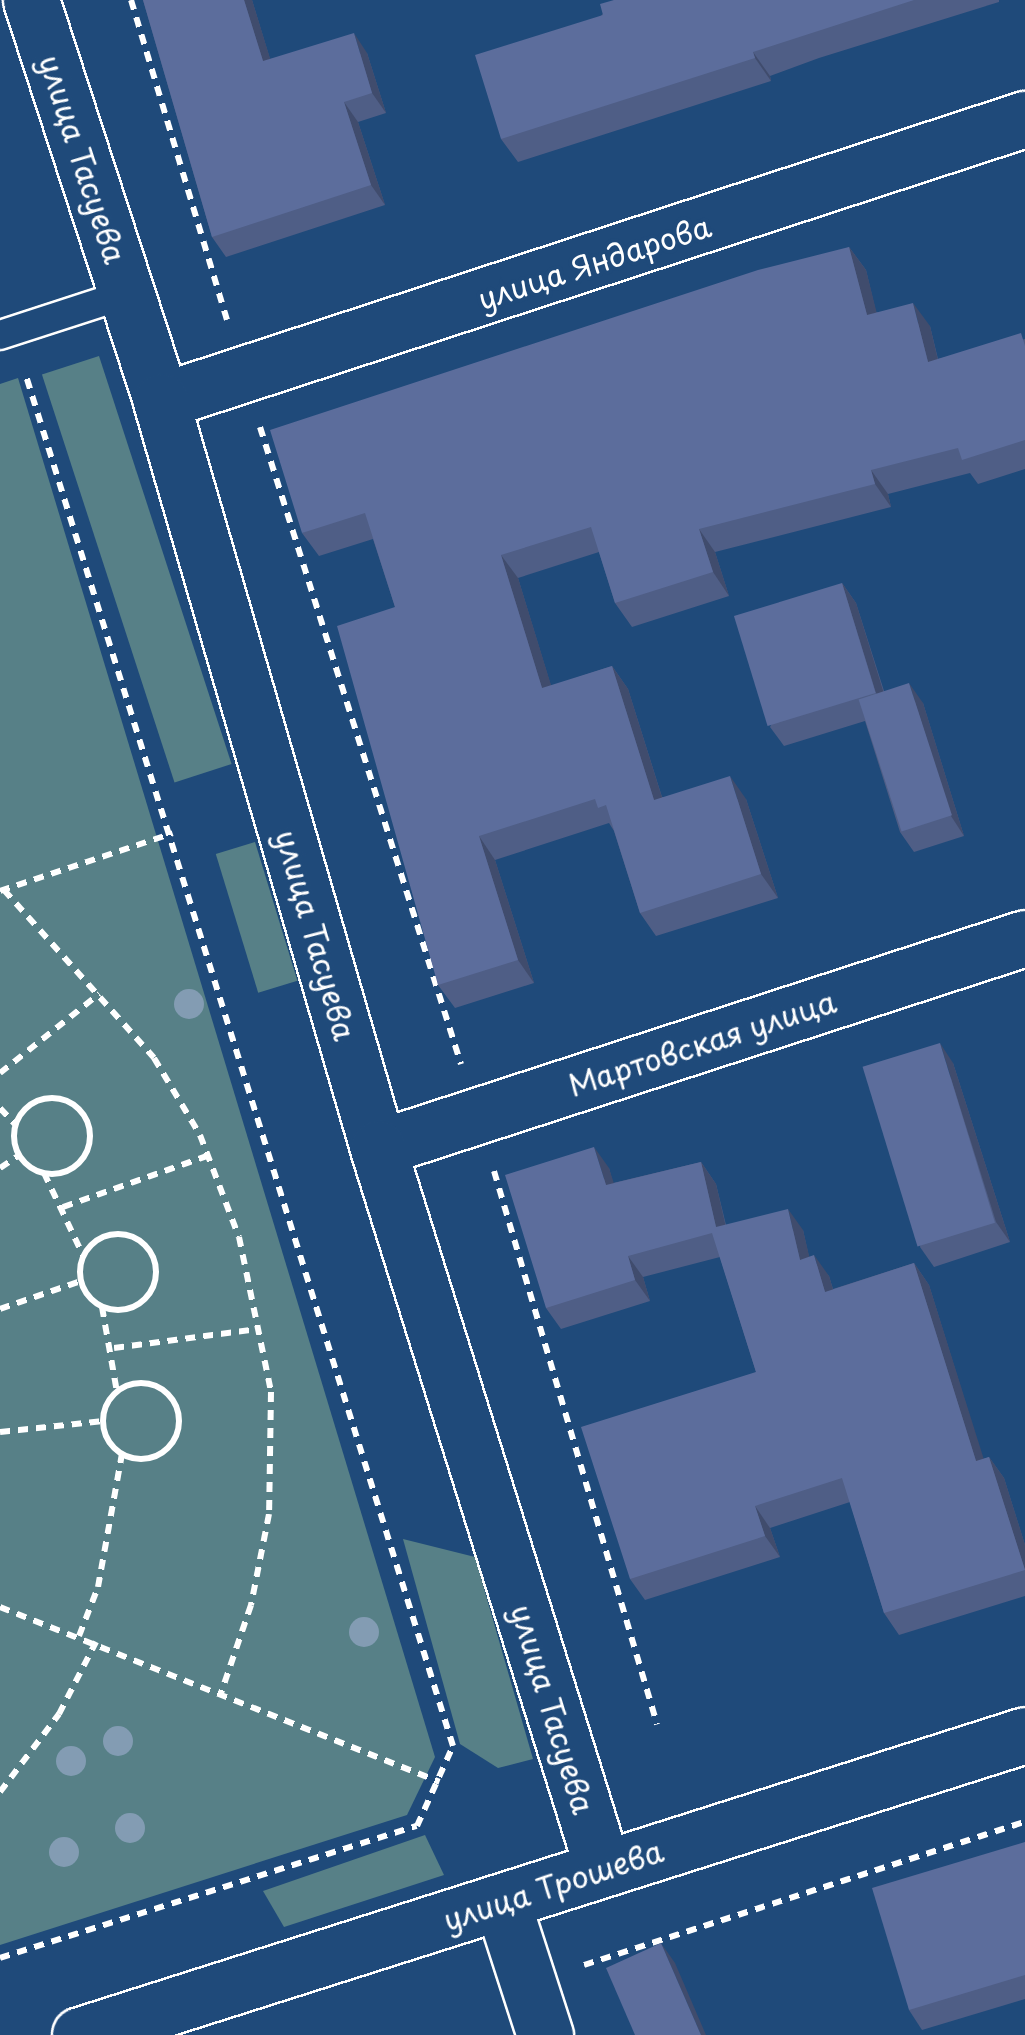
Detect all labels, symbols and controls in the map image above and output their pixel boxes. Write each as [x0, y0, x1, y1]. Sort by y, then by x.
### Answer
street label: улица Тасуева [32, 49, 134, 269]
street label: улица Яндарова [472, 207, 716, 317]
street label: улица Тасуева [269, 825, 363, 1045]
street label: Мартовская улица [563, 982, 841, 1104]
street label: улица Тасуева [504, 1599, 602, 1819]
street label: улица Трошева [438, 1832, 668, 1938]

